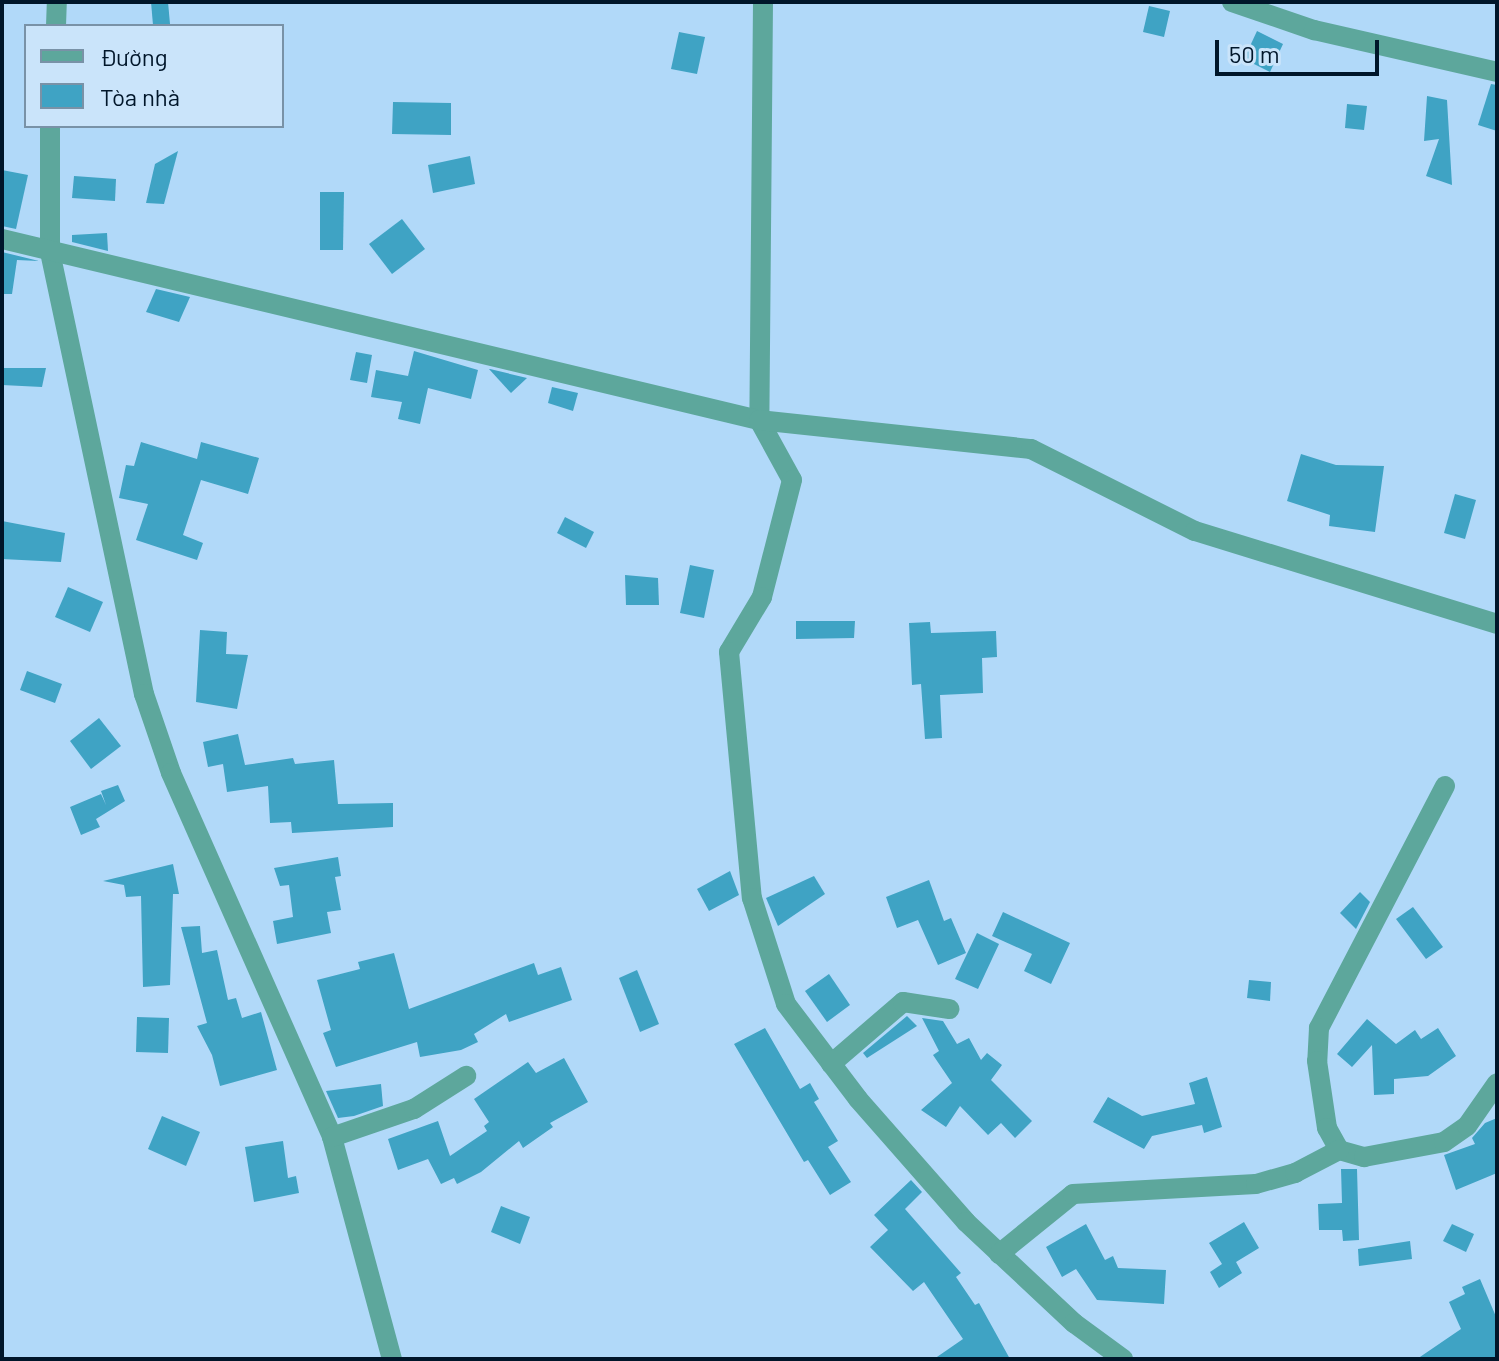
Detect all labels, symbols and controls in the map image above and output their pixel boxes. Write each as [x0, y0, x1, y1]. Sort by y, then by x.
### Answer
legend [24, 24, 284, 128]
scale bar [1219, 24, 1383, 74]
text: 50 m [1229, 39, 1280, 68]
text: Đường [100, 42, 168, 71]
text: Tòa nhà [100, 82, 180, 111]

